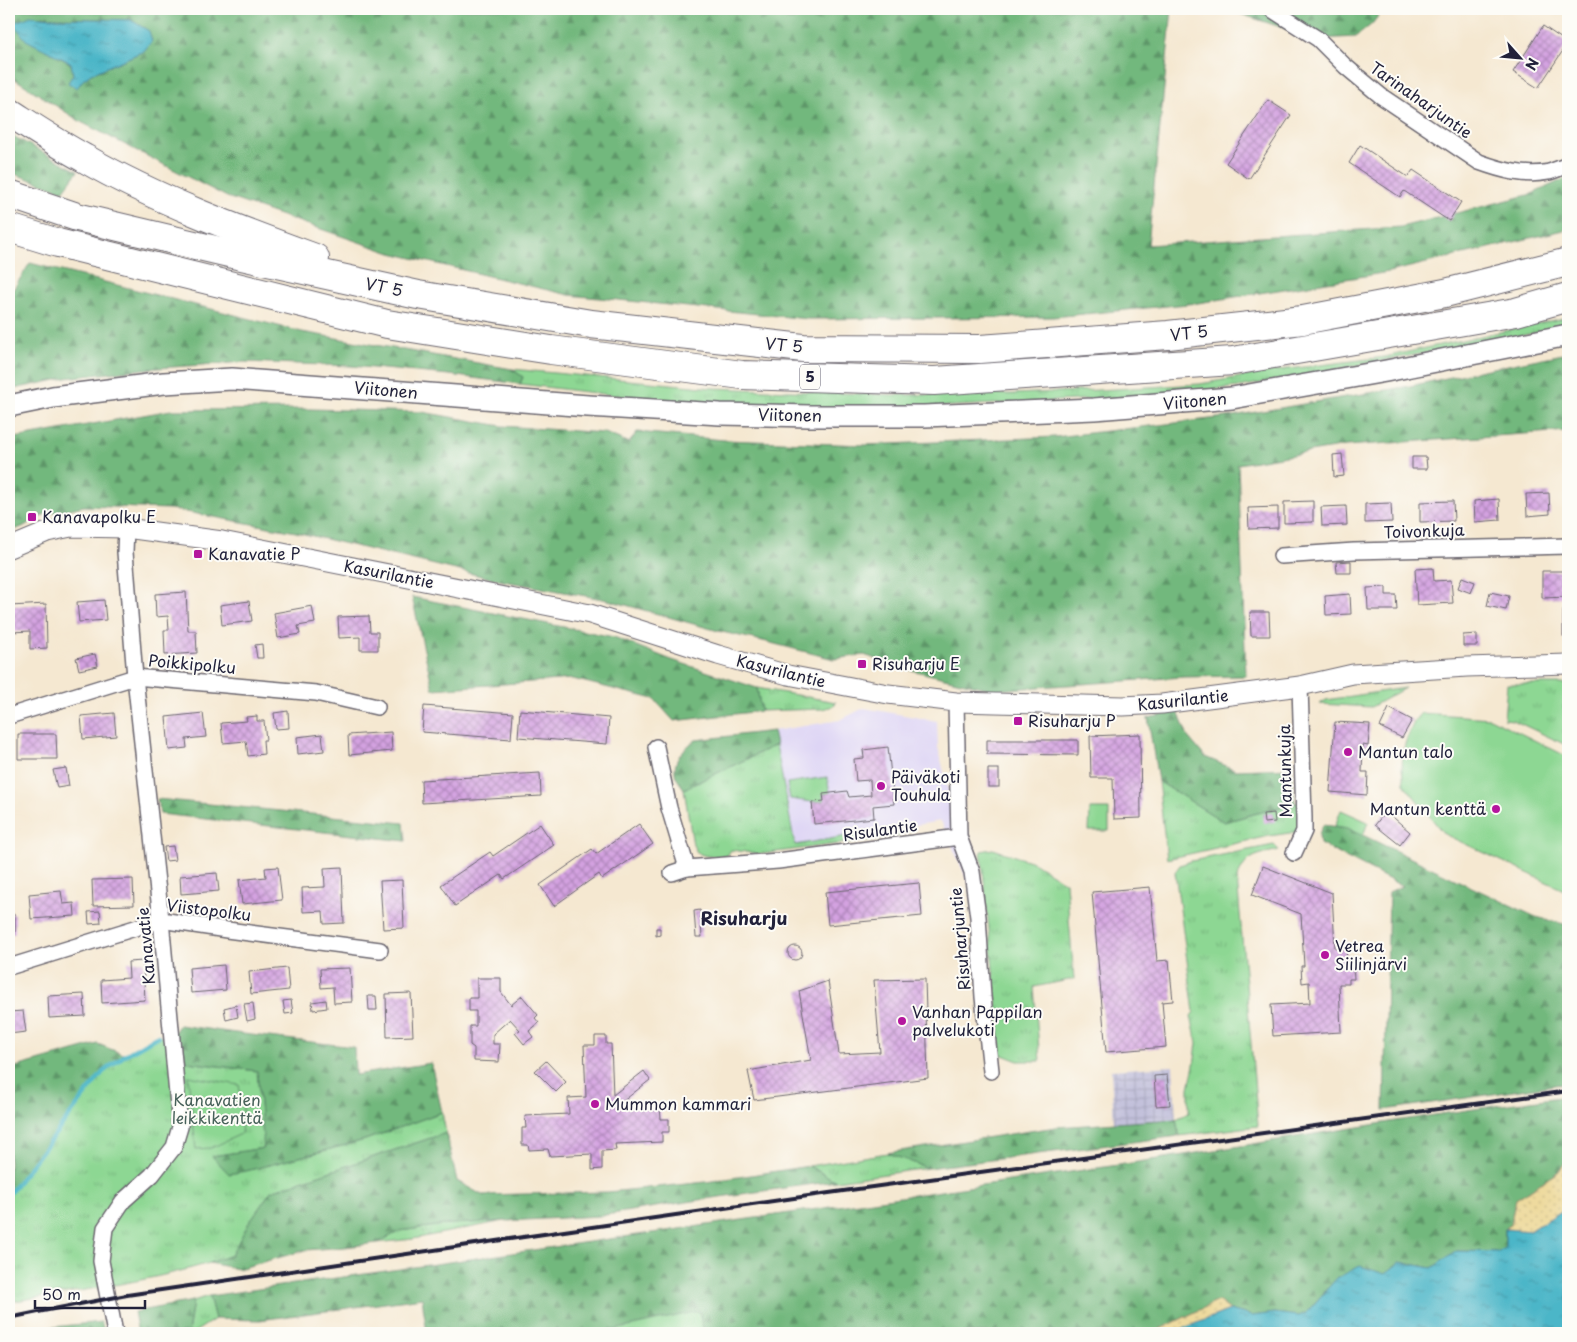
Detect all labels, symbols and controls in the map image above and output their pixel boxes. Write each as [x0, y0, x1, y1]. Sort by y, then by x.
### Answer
north arrow [1494, 32, 1544, 82]
text: N [1520, 54, 1544, 74]
street label: Tarinaharjuntie [1366, 55, 1478, 143]
street label: VT 5 [363, 270, 405, 302]
street label: VT 5 [1169, 318, 1209, 346]
street label: VT 5 [764, 330, 804, 358]
road number: 5 [800, 364, 820, 390]
street label: Viitonen [353, 374, 419, 404]
street label: Viitonen [1162, 385, 1228, 415]
street label: Viitonen [758, 401, 822, 427]
place label: Kanavapolku E [42, 504, 156, 528]
marker: Kanavapolku E [26, 511, 38, 523]
street label: Toivonkuja [1383, 517, 1465, 543]
place label: Kanavatie P [208, 541, 300, 565]
marker: Kanavatie P [192, 548, 204, 560]
street label: Kasurilantie [342, 553, 436, 594]
street label: Poikkipolku [147, 647, 237, 679]
street label: Kasurilantie [734, 647, 828, 693]
place label: Risuharju E [872, 651, 960, 675]
marker: Risuharju E [856, 658, 868, 670]
street label: Kasurilantie [1136, 682, 1230, 716]
place label: Risuharju P [1028, 708, 1116, 732]
marker: Risuharju P [1012, 715, 1024, 727]
street label: Mantunkuja [1271, 724, 1297, 818]
place label: Mantun talo [1358, 739, 1453, 763]
marker: Mantun talo [1342, 746, 1354, 758]
place label: Päiväkoti Touhula [891, 764, 961, 806]
marker: Päiväkoti Touhula [875, 780, 887, 792]
place label: Mantun kenttä [1370, 796, 1486, 820]
marker: Mantun kenttä [1490, 803, 1502, 815]
street label: Risulantie [841, 812, 919, 846]
street label: Risuharjuntie [943, 887, 975, 992]
street label: Viistopolku [166, 892, 253, 926]
district label: Risuharju [700, 904, 788, 931]
street label: Kanavatie [130, 906, 160, 986]
place label: Vetrea Siilinjärvi [1335, 933, 1407, 975]
marker: Vetrea Siilinjärvi [1319, 949, 1331, 961]
place label: Vanhan Pappilan palvelukoti [912, 999, 1042, 1041]
marker: Vanhan Pappilan palvelukoti [896, 1015, 908, 1027]
park label: Kanavatien leikkikenttä [172, 1087, 262, 1129]
place label: Mummon kammari [605, 1091, 751, 1115]
marker: Mummon kammari [589, 1098, 601, 1110]
scale bar [35, 1277, 145, 1309]
text: 50 m [42, 1282, 81, 1305]

